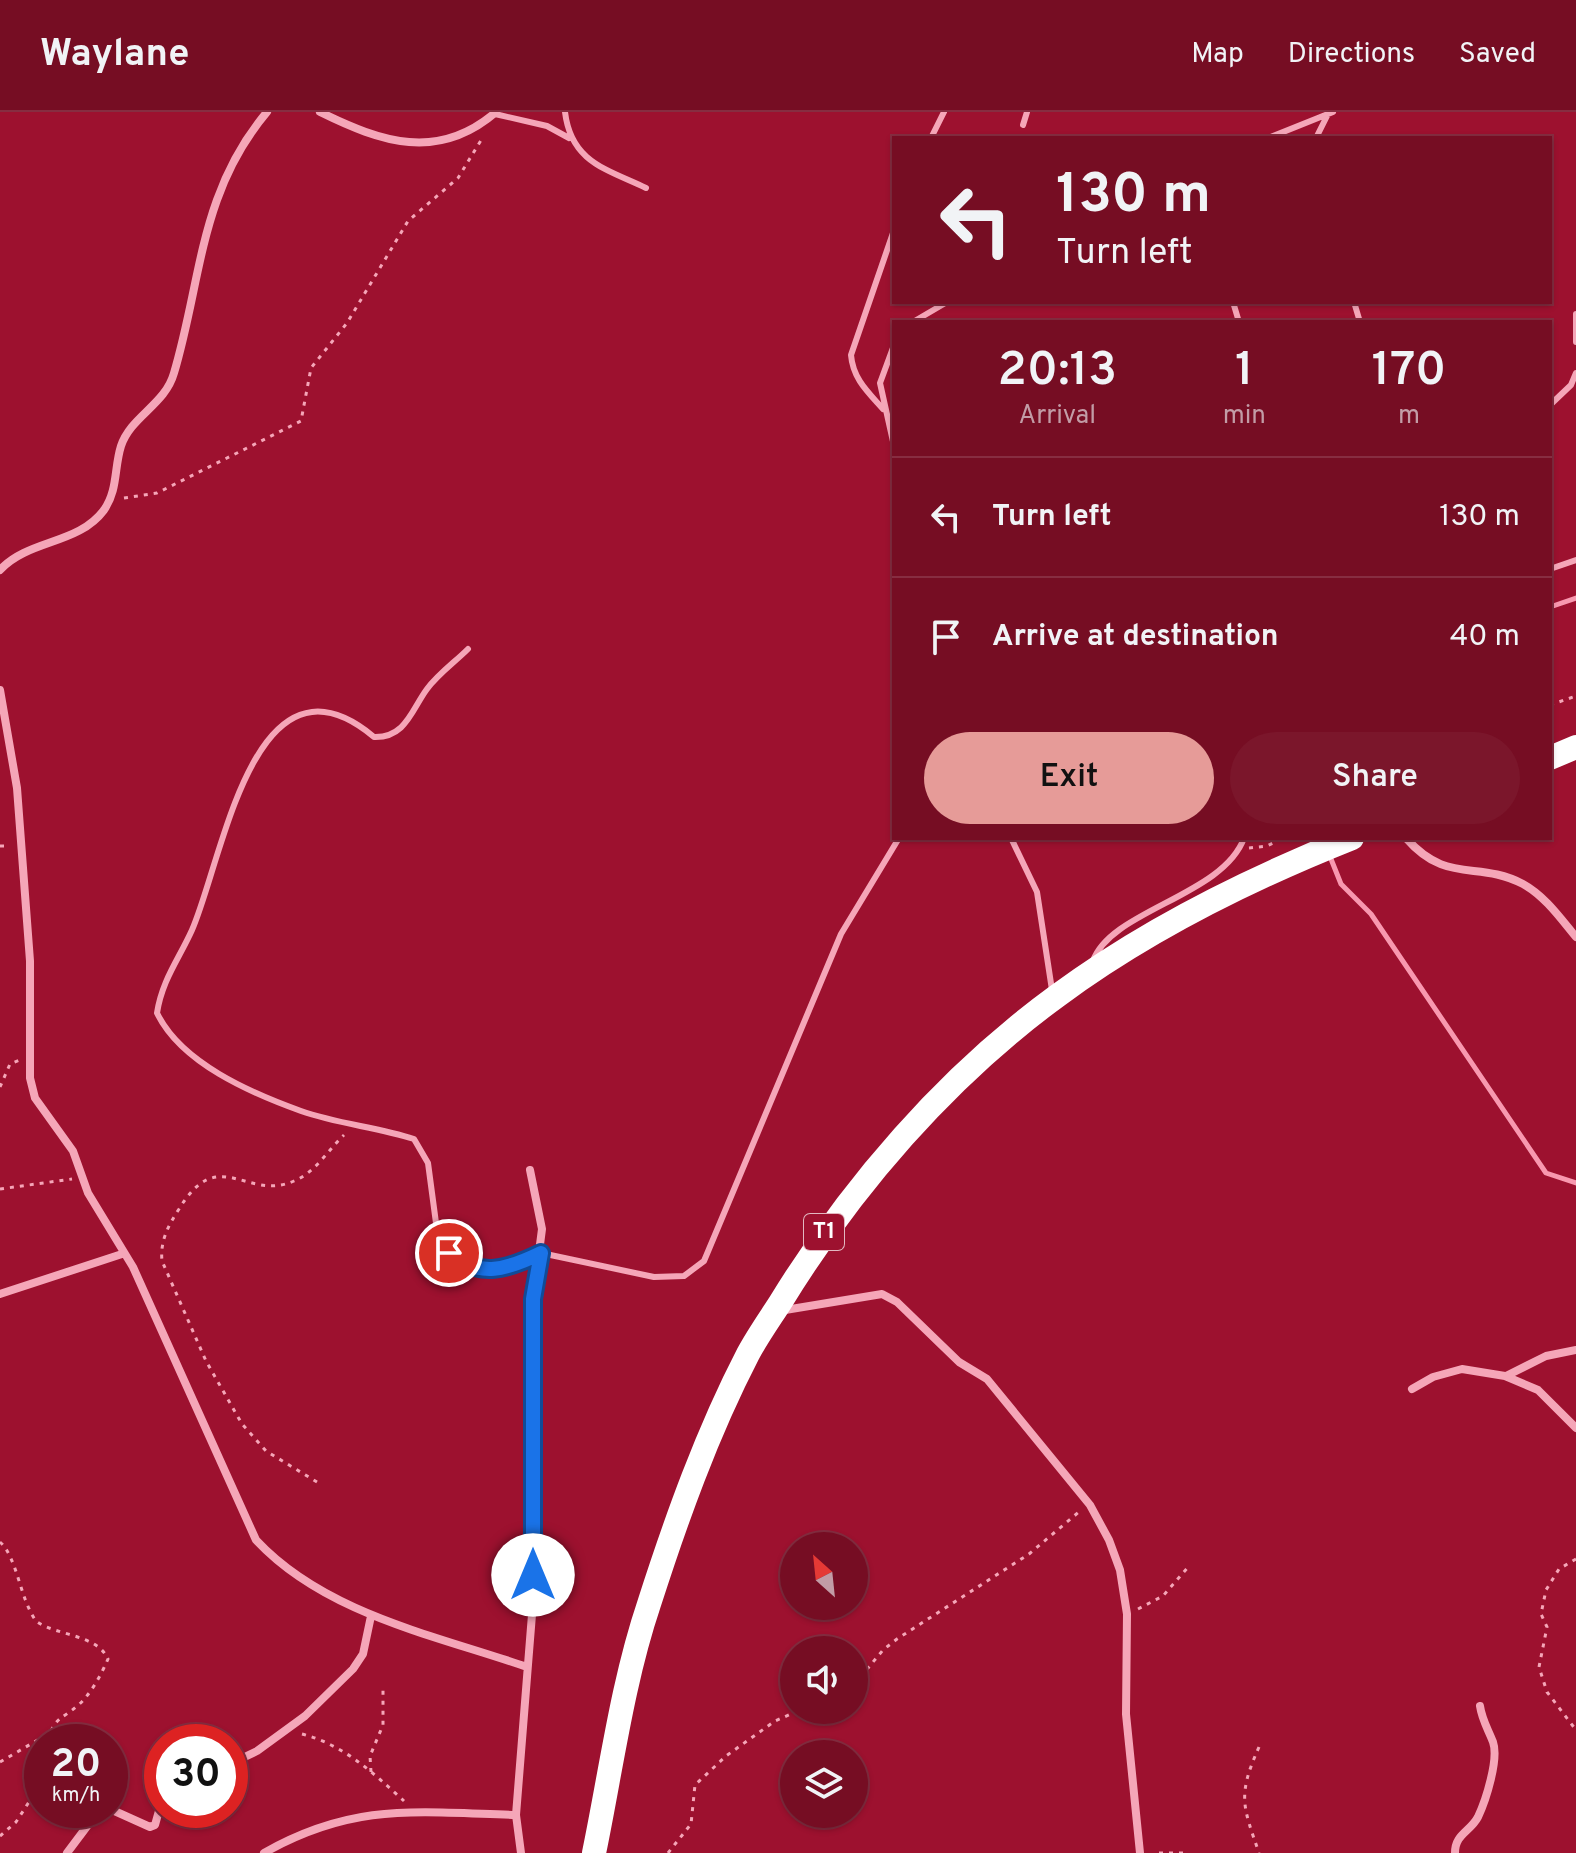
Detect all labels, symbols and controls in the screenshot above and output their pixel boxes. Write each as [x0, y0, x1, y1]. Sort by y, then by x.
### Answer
text: Waylane [40, 31, 189, 80]
text: Map [1191, 37, 1244, 73]
text: Directions [1288, 37, 1415, 73]
text: Saved [1459, 37, 1536, 73]
text: 130 m [1056, 162, 1211, 232]
icon: left [924, 168, 1028, 272]
text: Turn left [1056, 231, 1193, 277]
text: 20:13 [998, 342, 1117, 402]
text: 1 [1235, 342, 1254, 402]
text: 170 [1371, 342, 1446, 402]
text: Arrival [1019, 400, 1096, 433]
text: min [1223, 400, 1266, 433]
text: m [1398, 400, 1420, 433]
icon: left [924, 495, 968, 539]
text: Turn left [992, 499, 1112, 536]
text: 130 m [1439, 499, 1520, 536]
icon: arrive [924, 615, 968, 659]
text: Arrive at destination [992, 619, 1278, 656]
text: 40 m [1450, 619, 1520, 656]
button: Exit [924, 732, 1214, 824]
button: Share [1230, 732, 1520, 824]
road number: T1 [804, 1214, 844, 1250]
pin [415, 1219, 483, 1287]
icon: arrive [427, 1231, 471, 1275]
north arrow [780, 1532, 868, 1620]
map controls [780, 1532, 868, 1828]
position arrow [491, 1533, 575, 1617]
button: sound [780, 1636, 868, 1724]
speed limit sign: 30 [144, 1724, 248, 1828]
button: layers [780, 1740, 868, 1828]
text: 20 [51, 1741, 101, 1791]
text: km/h [52, 1783, 100, 1809]

